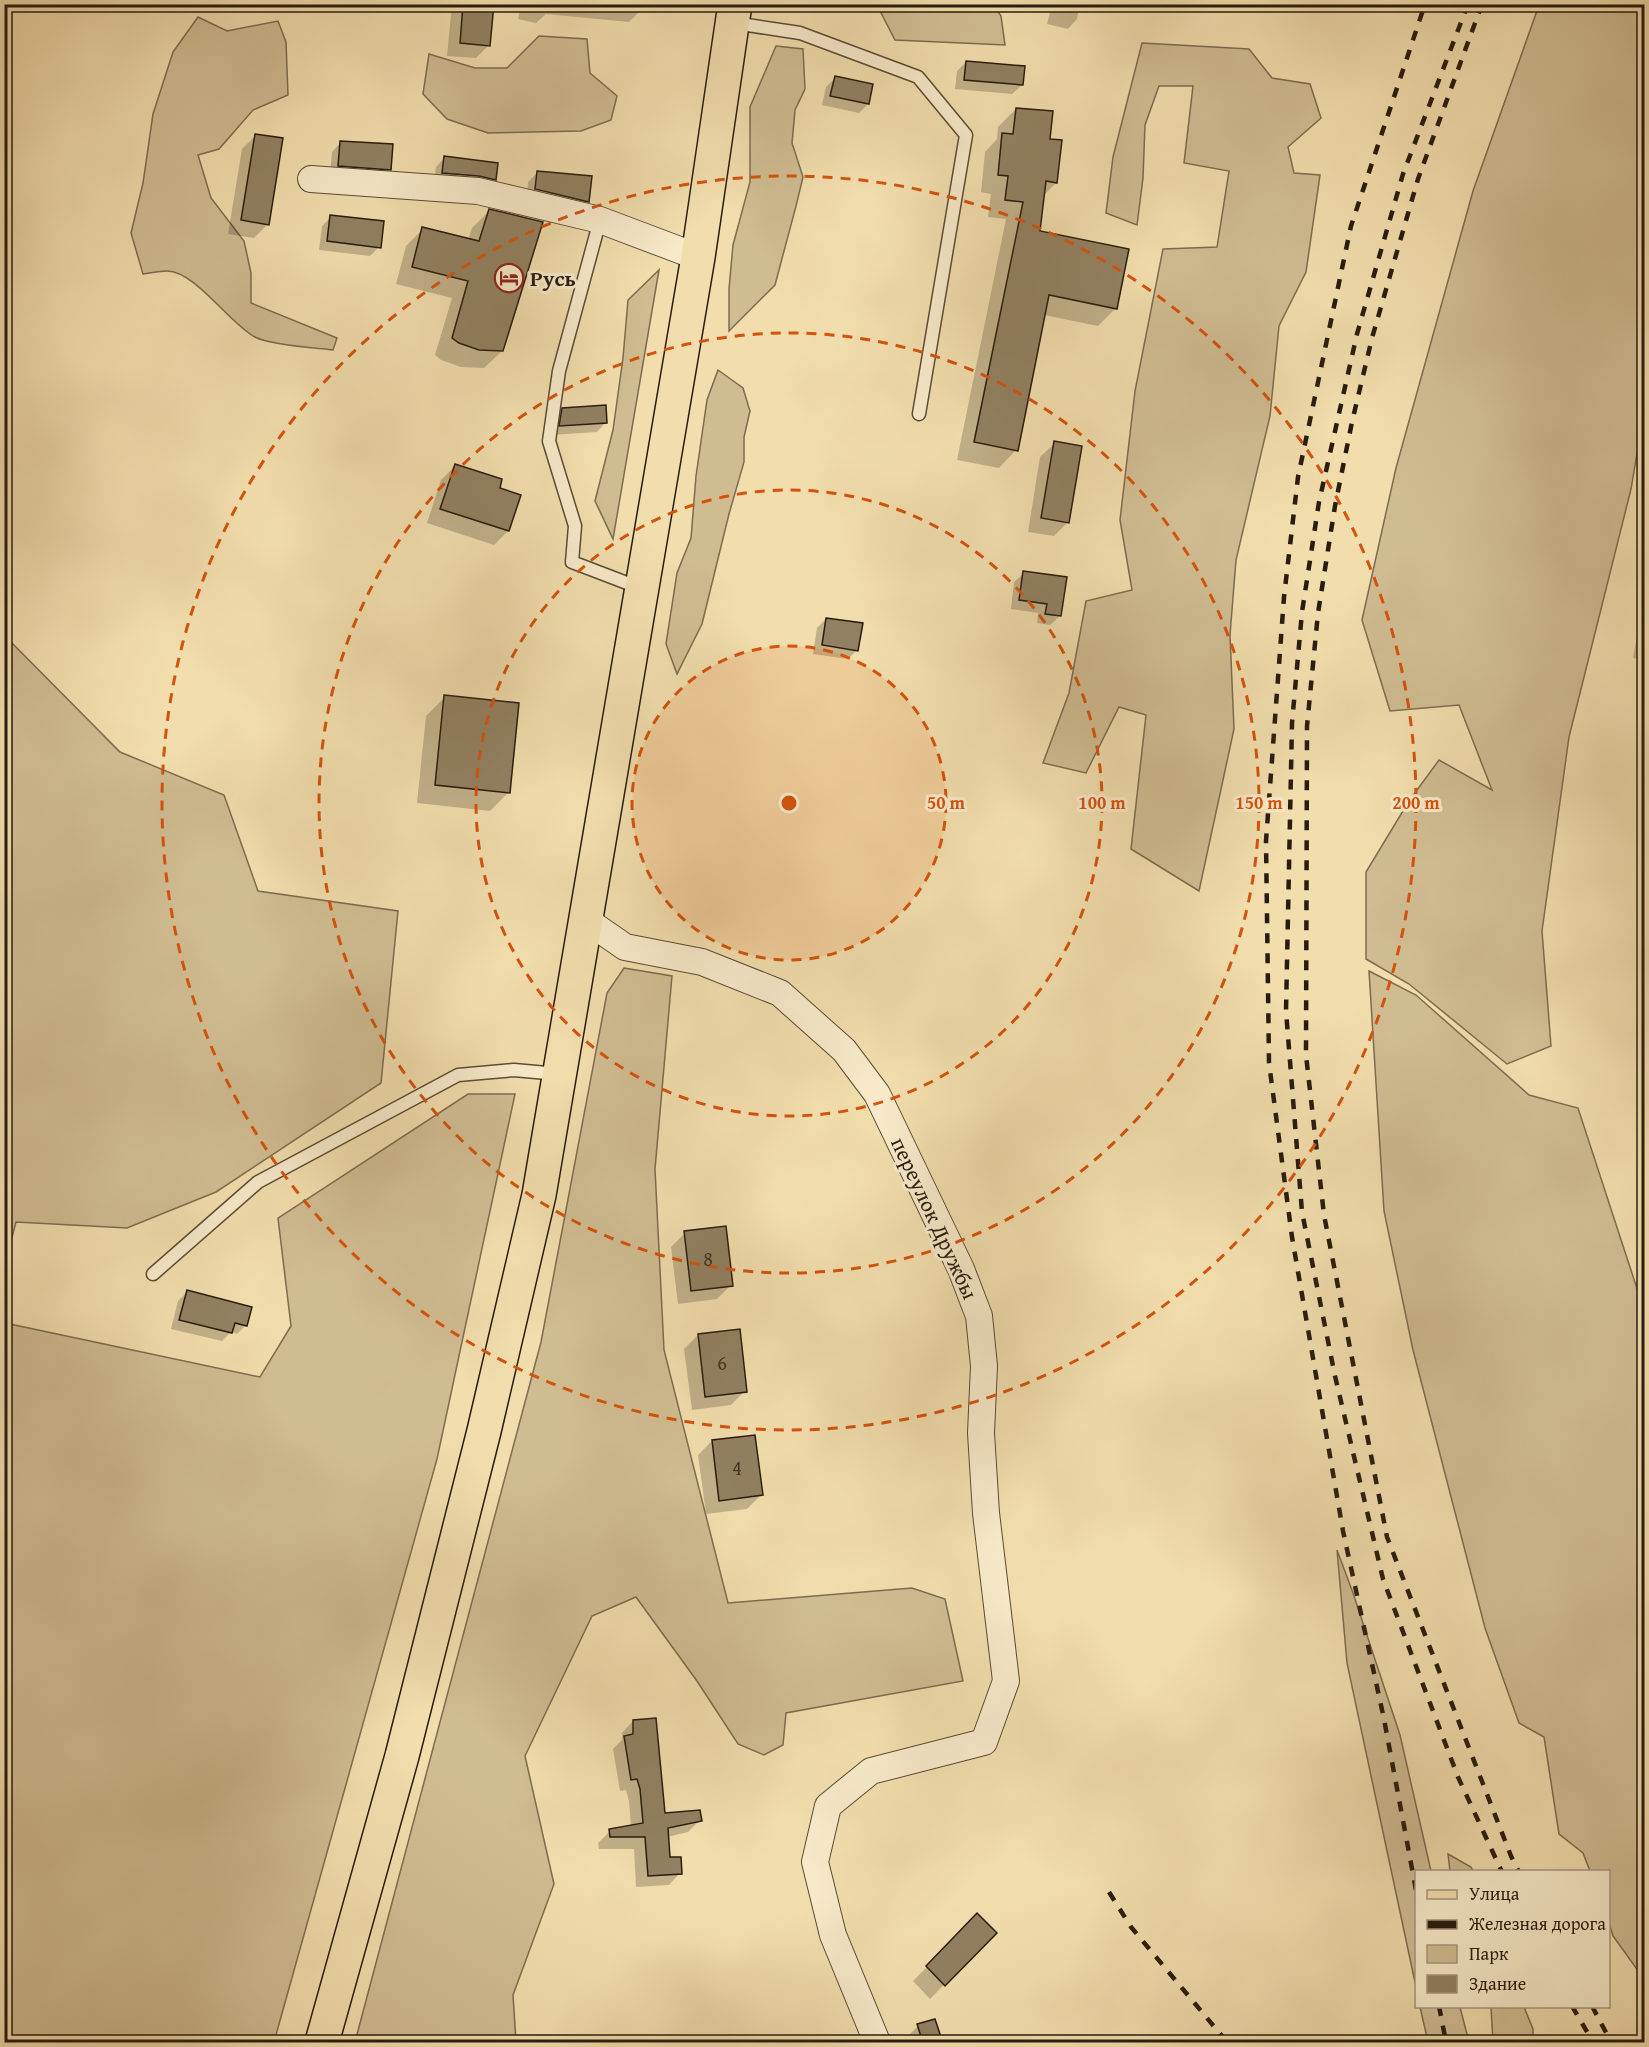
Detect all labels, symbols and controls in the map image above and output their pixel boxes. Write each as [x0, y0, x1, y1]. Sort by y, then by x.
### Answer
hotel icon: Русь [493, 262, 525, 294]
place label: Русь [530, 262, 576, 294]
text: 50 m [927, 789, 966, 816]
text: 100 m [1078, 789, 1126, 816]
text: 150 m [1235, 789, 1283, 816]
text: 200 m [1392, 789, 1440, 816]
centre of rings [779, 793, 799, 813]
street label: переулок Дружбы [883, 1132, 987, 1304]
house number: 8 [703, 1244, 713, 1273]
house number: 6 [717, 1348, 727, 1377]
house number: 4 [732, 1453, 742, 1482]
legend [1415, 1870, 1610, 2008]
text: Улица [1469, 1880, 1520, 1907]
text: Железная дорога [1468, 1910, 1606, 1937]
text: Парк [1469, 1940, 1509, 1967]
text: Здание [1469, 1970, 1526, 1997]

